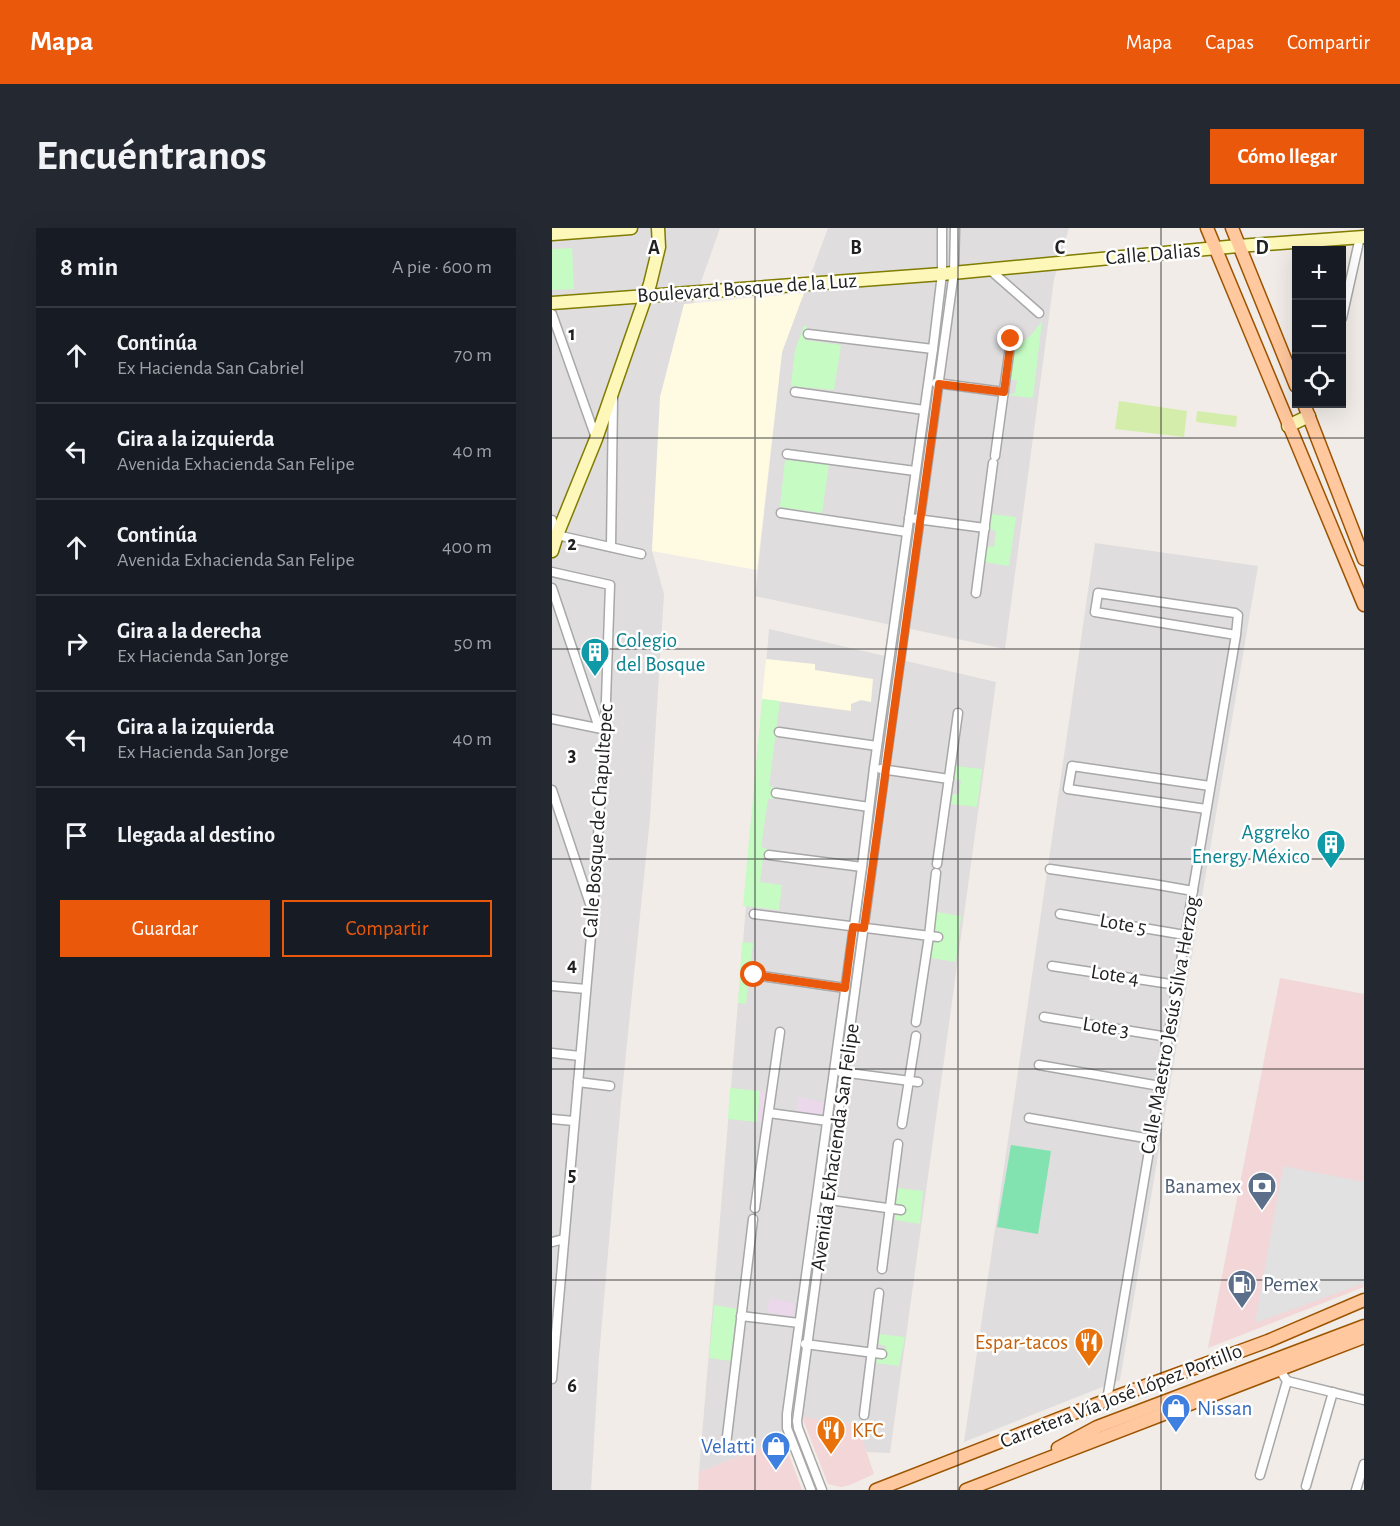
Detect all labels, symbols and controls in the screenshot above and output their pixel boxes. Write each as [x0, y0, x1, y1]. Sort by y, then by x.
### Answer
text: Mapa [30, 28, 93, 56]
text: Mapa [1126, 32, 1172, 53]
text: Capas [1205, 32, 1254, 53]
text: Compartir [1287, 32, 1370, 53]
button: Cómo llegar [1210, 129, 1364, 184]
text: Encuéntranos [36, 135, 267, 177]
text: A [648, 238, 660, 258]
text: B [850, 238, 862, 258]
text: C [1055, 238, 1066, 258]
text: D [1255, 238, 1269, 258]
street label: Calle Dalias [1105, 239, 1201, 269]
map controls [1292, 246, 1346, 408]
button: + [1292, 246, 1346, 300]
text: 8 min [60, 254, 118, 280]
text: A pie · 600 m [392, 257, 492, 277]
street label: Boulevard Bosque de la Luz [636, 270, 858, 306]
button: − [1292, 300, 1346, 354]
text: 1 [568, 324, 576, 344]
route end [997, 325, 1023, 351]
text: Continúa [117, 332, 197, 354]
icon: ahead [60, 339, 93, 372]
text: 70 m [454, 345, 492, 365]
button: locate [1292, 354, 1346, 408]
text: Ex Hacienda San Gabriel [117, 358, 304, 378]
text: Gira a la izquierda [117, 428, 275, 450]
icon: left [60, 435, 93, 468]
text: 40 m [453, 441, 492, 461]
text: Avenida Exhacienda San Felipe [117, 454, 355, 474]
text: Continúa [117, 524, 197, 546]
icon: ahead [60, 531, 93, 564]
text: 2 [567, 534, 577, 554]
text: 400 m [442, 537, 492, 557]
text: Avenida Exhacienda San Felipe [117, 550, 355, 570]
text: Gira a la derecha [117, 620, 262, 642]
icon: right [60, 627, 93, 660]
place label: Colegio del Bosque [616, 630, 705, 675]
text: 50 m [454, 633, 492, 653]
building icon: Colegio del Bosque [579, 636, 611, 678]
text: Ex Hacienda San Jorge [117, 646, 289, 666]
street label: Calle Bosque de Chapultepec [579, 703, 617, 939]
text: Gira a la izquierda [117, 716, 275, 738]
icon: left [60, 723, 93, 756]
text: 40 m [453, 729, 492, 749]
text: Ex Hacienda San Jorge [117, 742, 289, 762]
text: 3 [568, 745, 576, 765]
icon: arrive [60, 819, 93, 852]
place label: Aggreko Energy México [1192, 822, 1310, 867]
text: Llegada al destino [117, 824, 275, 846]
building icon: Aggreko Energy México [1315, 828, 1347, 870]
street label: Calle Maestro Jesús Silva Herzog [1137, 894, 1203, 1156]
button: Guardar [60, 900, 270, 957]
button: Compartir [282, 900, 492, 957]
street label: Lote 5 [1098, 910, 1148, 938]
text: 4 [567, 955, 577, 975]
route start [740, 961, 766, 987]
street label: Lote 4 [1089, 961, 1141, 989]
street label: Lote 3 [1081, 1013, 1131, 1041]
street label: Avenida Exhacienda San Felipe [807, 1022, 863, 1272]
text: 5 [568, 1165, 576, 1185]
bank icon: Banamex [1246, 1170, 1278, 1212]
place label: Banamex [1164, 1176, 1241, 1197]
fuel station icon: Pemex [1226, 1268, 1258, 1310]
place label: Pemex [1263, 1274, 1318, 1295]
restaurant icon: Espar-tacos [1073, 1326, 1105, 1368]
place label: Espar-tacos [975, 1332, 1068, 1353]
street label: Carretera Vía José López Portillo [997, 1340, 1245, 1452]
text: 6 [567, 1376, 577, 1396]
shop icon: Nissan [1160, 1392, 1192, 1434]
place label: Nissan [1197, 1398, 1252, 1419]
restaurant icon: KFC [815, 1414, 847, 1456]
place label: KFC [852, 1420, 884, 1441]
shop icon: Velatti [760, 1430, 792, 1472]
place label: Velatti [701, 1436, 755, 1457]

